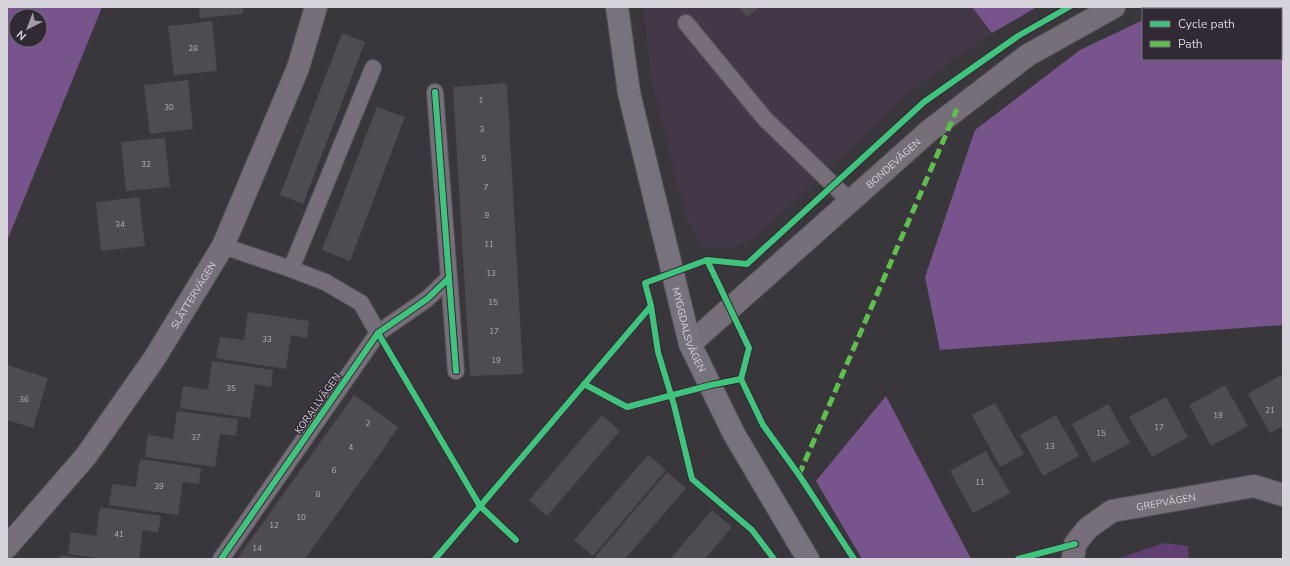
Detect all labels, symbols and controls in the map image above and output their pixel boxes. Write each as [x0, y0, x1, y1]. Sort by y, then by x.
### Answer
north arrow [8, 8, 48, 48]
legend [1142, 8, 1282, 60]
text: Cycle path [1178, 16, 1235, 32]
text: N [14, 27, 30, 43]
text: Path [1178, 36, 1203, 52]
house number: 28 [188, 43, 198, 54]
house number: 1 [479, 95, 484, 106]
house number: 30 [164, 102, 174, 113]
house number: 3 [480, 124, 485, 135]
street label: BONDEVÄGEN [863, 136, 924, 192]
house number: 5 [482, 153, 487, 164]
house number: 32 [141, 159, 151, 170]
house number: 7 [484, 182, 489, 193]
house number: 9 [485, 210, 490, 221]
house number: 34 [115, 219, 125, 230]
house number: 11 [484, 239, 494, 250]
street label: SLÅTTERVÄGEN [168, 259, 220, 332]
house number: 13 [486, 268, 496, 279]
street label: MYGGDALSVÄGEN [668, 286, 709, 375]
house number: 15 [488, 297, 498, 308]
house number: 17 [489, 326, 499, 337]
house number: 33 [262, 334, 272, 345]
house number: 19 [491, 355, 501, 366]
street label: KORALLVÄGEN [292, 370, 344, 437]
house number: 35 [226, 383, 236, 394]
house number: 36 [19, 394, 29, 405]
house number: 21 [1265, 405, 1275, 416]
house number: 19 [1213, 410, 1223, 421]
house number: 2 [366, 418, 371, 429]
house number: 17 [1154, 422, 1164, 433]
house number: 15 [1096, 428, 1106, 439]
house number: 37 [191, 432, 201, 443]
house number: 13 [1045, 441, 1055, 452]
house number: 4 [349, 442, 354, 453]
house number: 6 [332, 465, 337, 476]
house number: 11 [975, 477, 985, 488]
house number: 39 [154, 481, 164, 492]
house number: 8 [316, 489, 321, 500]
street label: GREPVÄGEN [1135, 490, 1197, 515]
house number: 10 [296, 512, 306, 523]
house number: 12 [269, 520, 279, 531]
house number: 41 [114, 529, 124, 540]
house number: 14 [252, 543, 262, 554]

